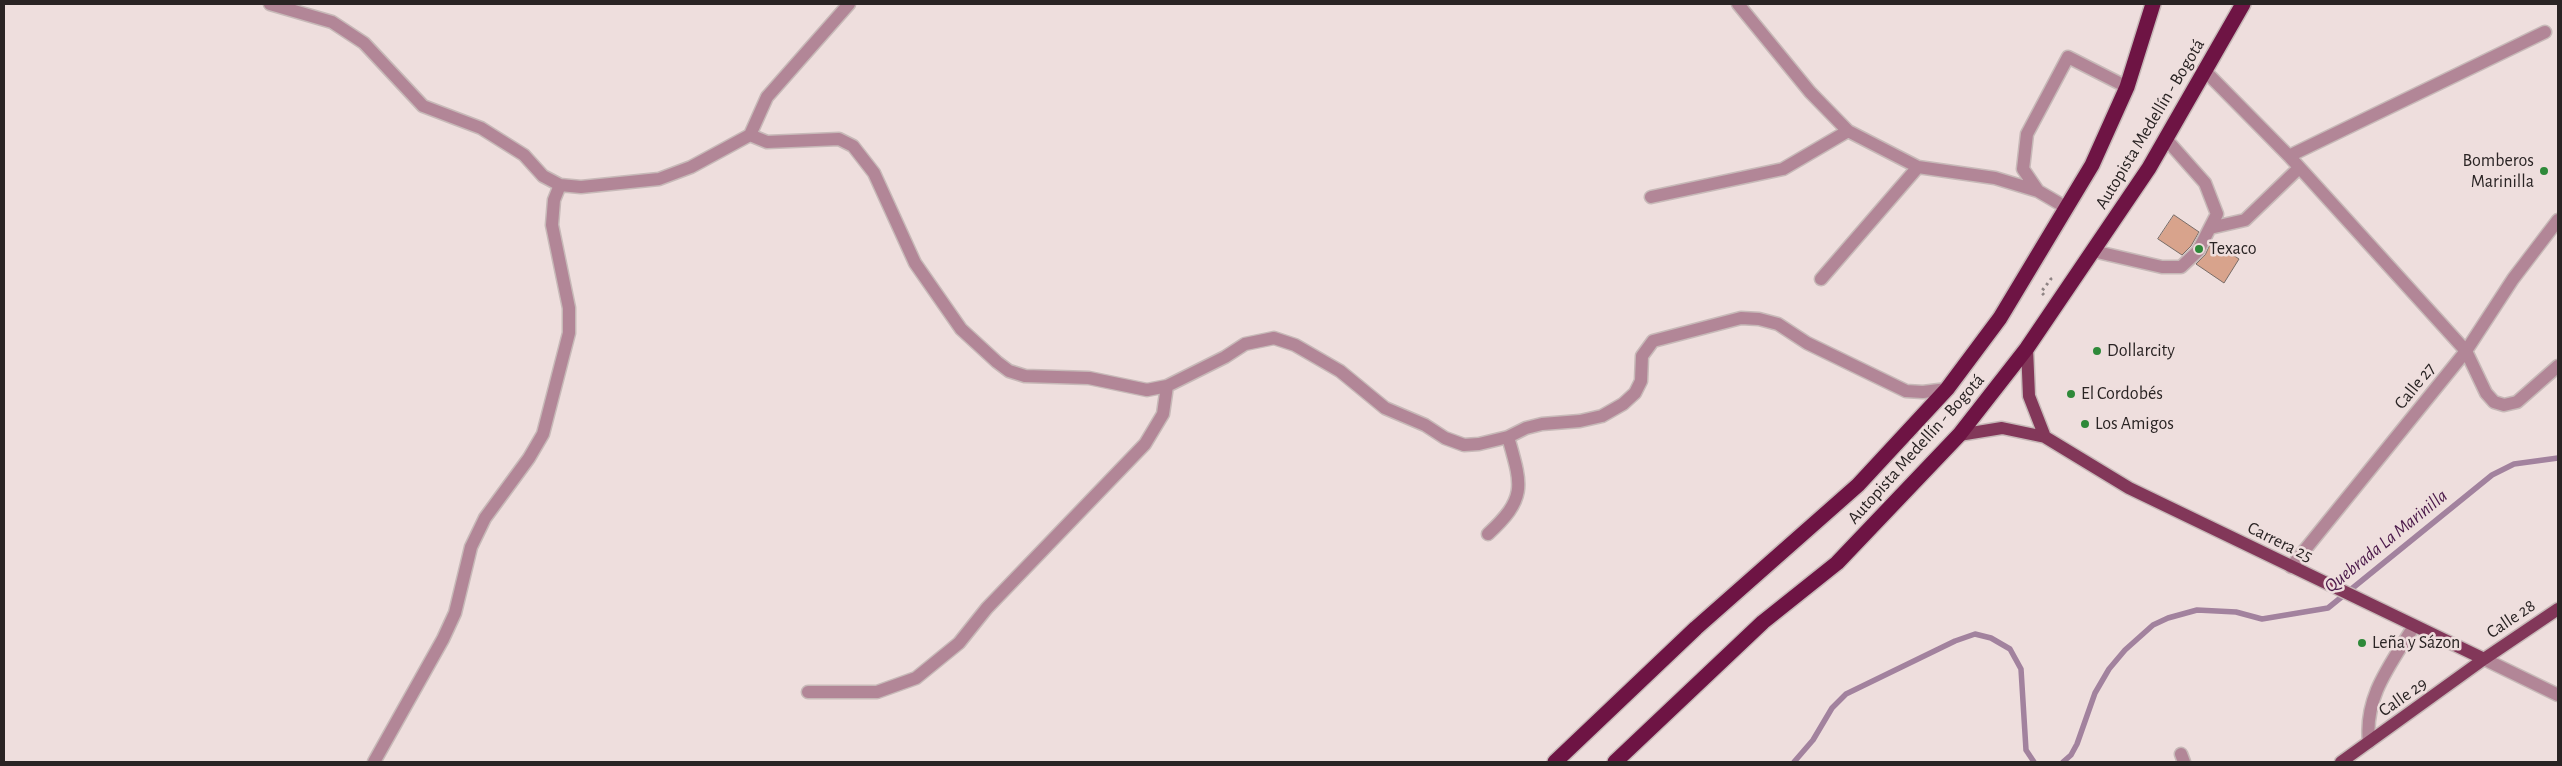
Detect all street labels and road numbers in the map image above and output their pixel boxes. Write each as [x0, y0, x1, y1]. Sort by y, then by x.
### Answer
street label: Autopista Medellín - Bogotá [2091, 35, 2209, 213]
street label: Calle 27 [2390, 358, 2440, 414]
street label: Autopista Medellín - Bogotá [1843, 369, 1989, 529]
street label: Carrera 25 [2244, 517, 2316, 567]
street label: Calle 28 [2482, 595, 2540, 643]
street label: Calle 29 [2374, 673, 2432, 721]

